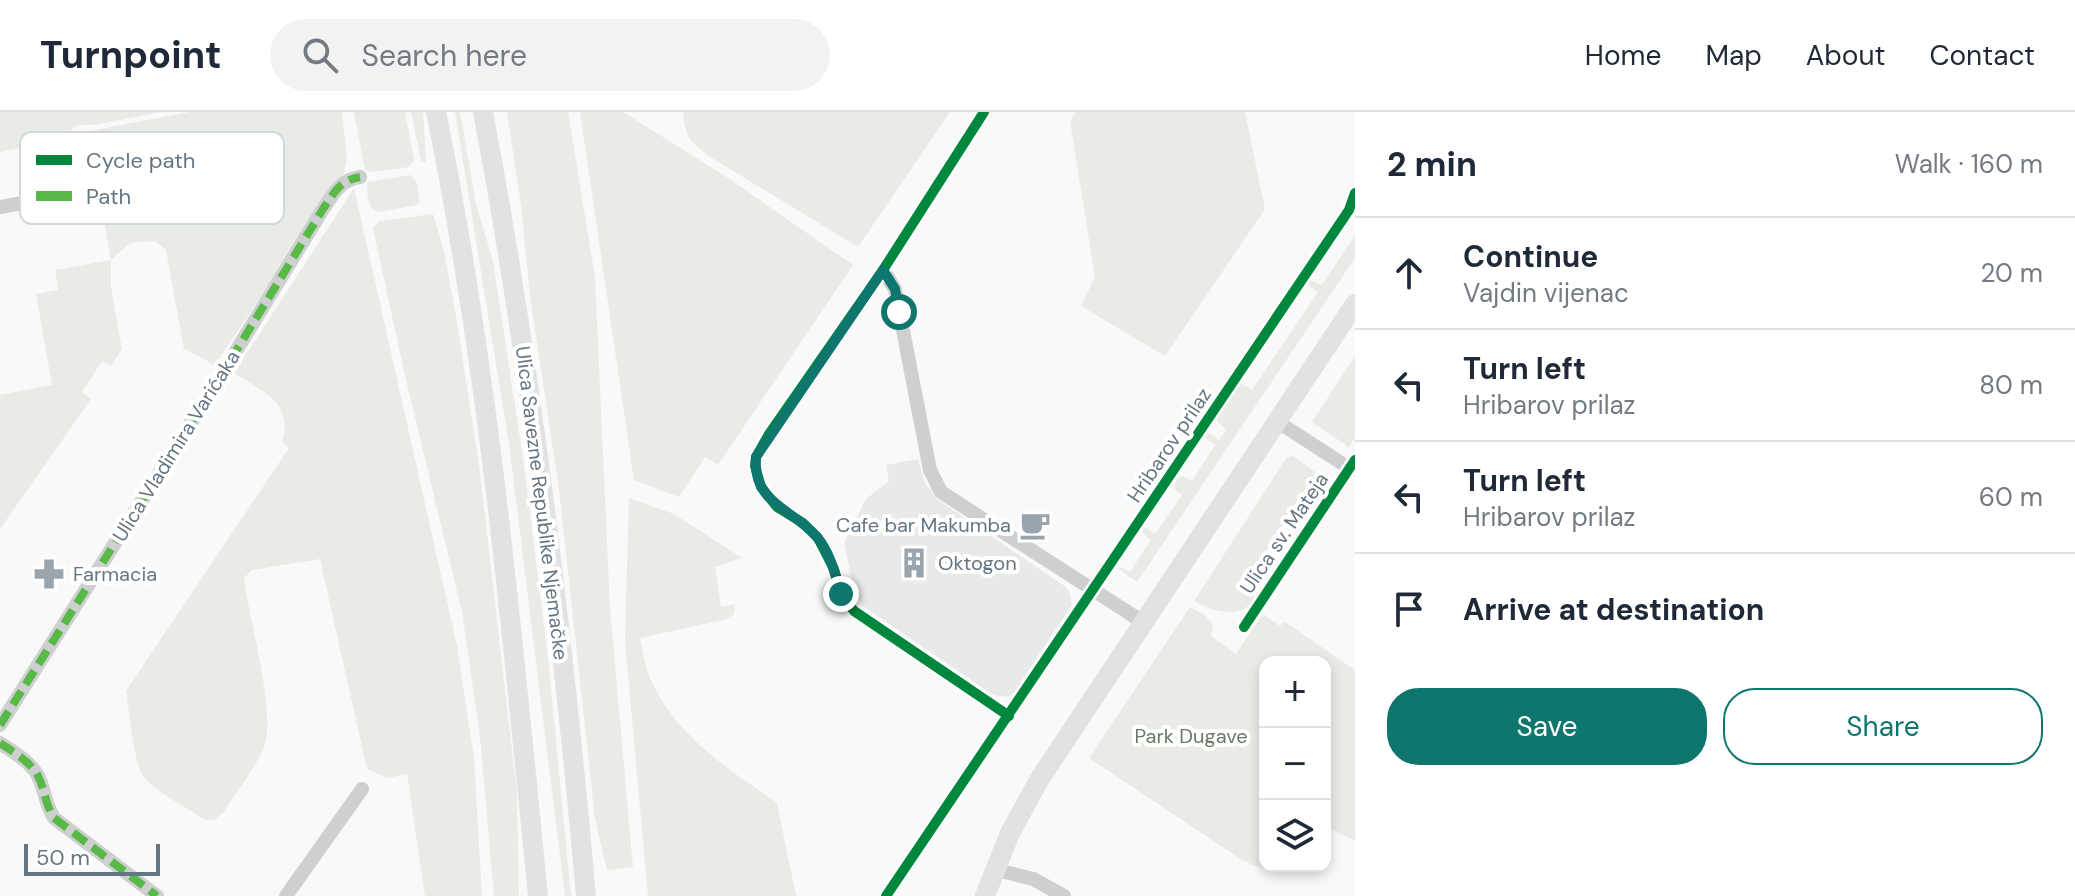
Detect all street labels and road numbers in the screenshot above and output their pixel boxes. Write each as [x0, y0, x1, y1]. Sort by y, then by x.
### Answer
street label: Ulica Vladimira Varićaka [106, 345, 246, 547]
street label: Ulica Savezne Republike Njemačke [510, 345, 574, 661]
street label: Hribarov prilaz [1121, 383, 1217, 507]
street label: Ulica sv. Mateja [1234, 467, 1334, 599]

